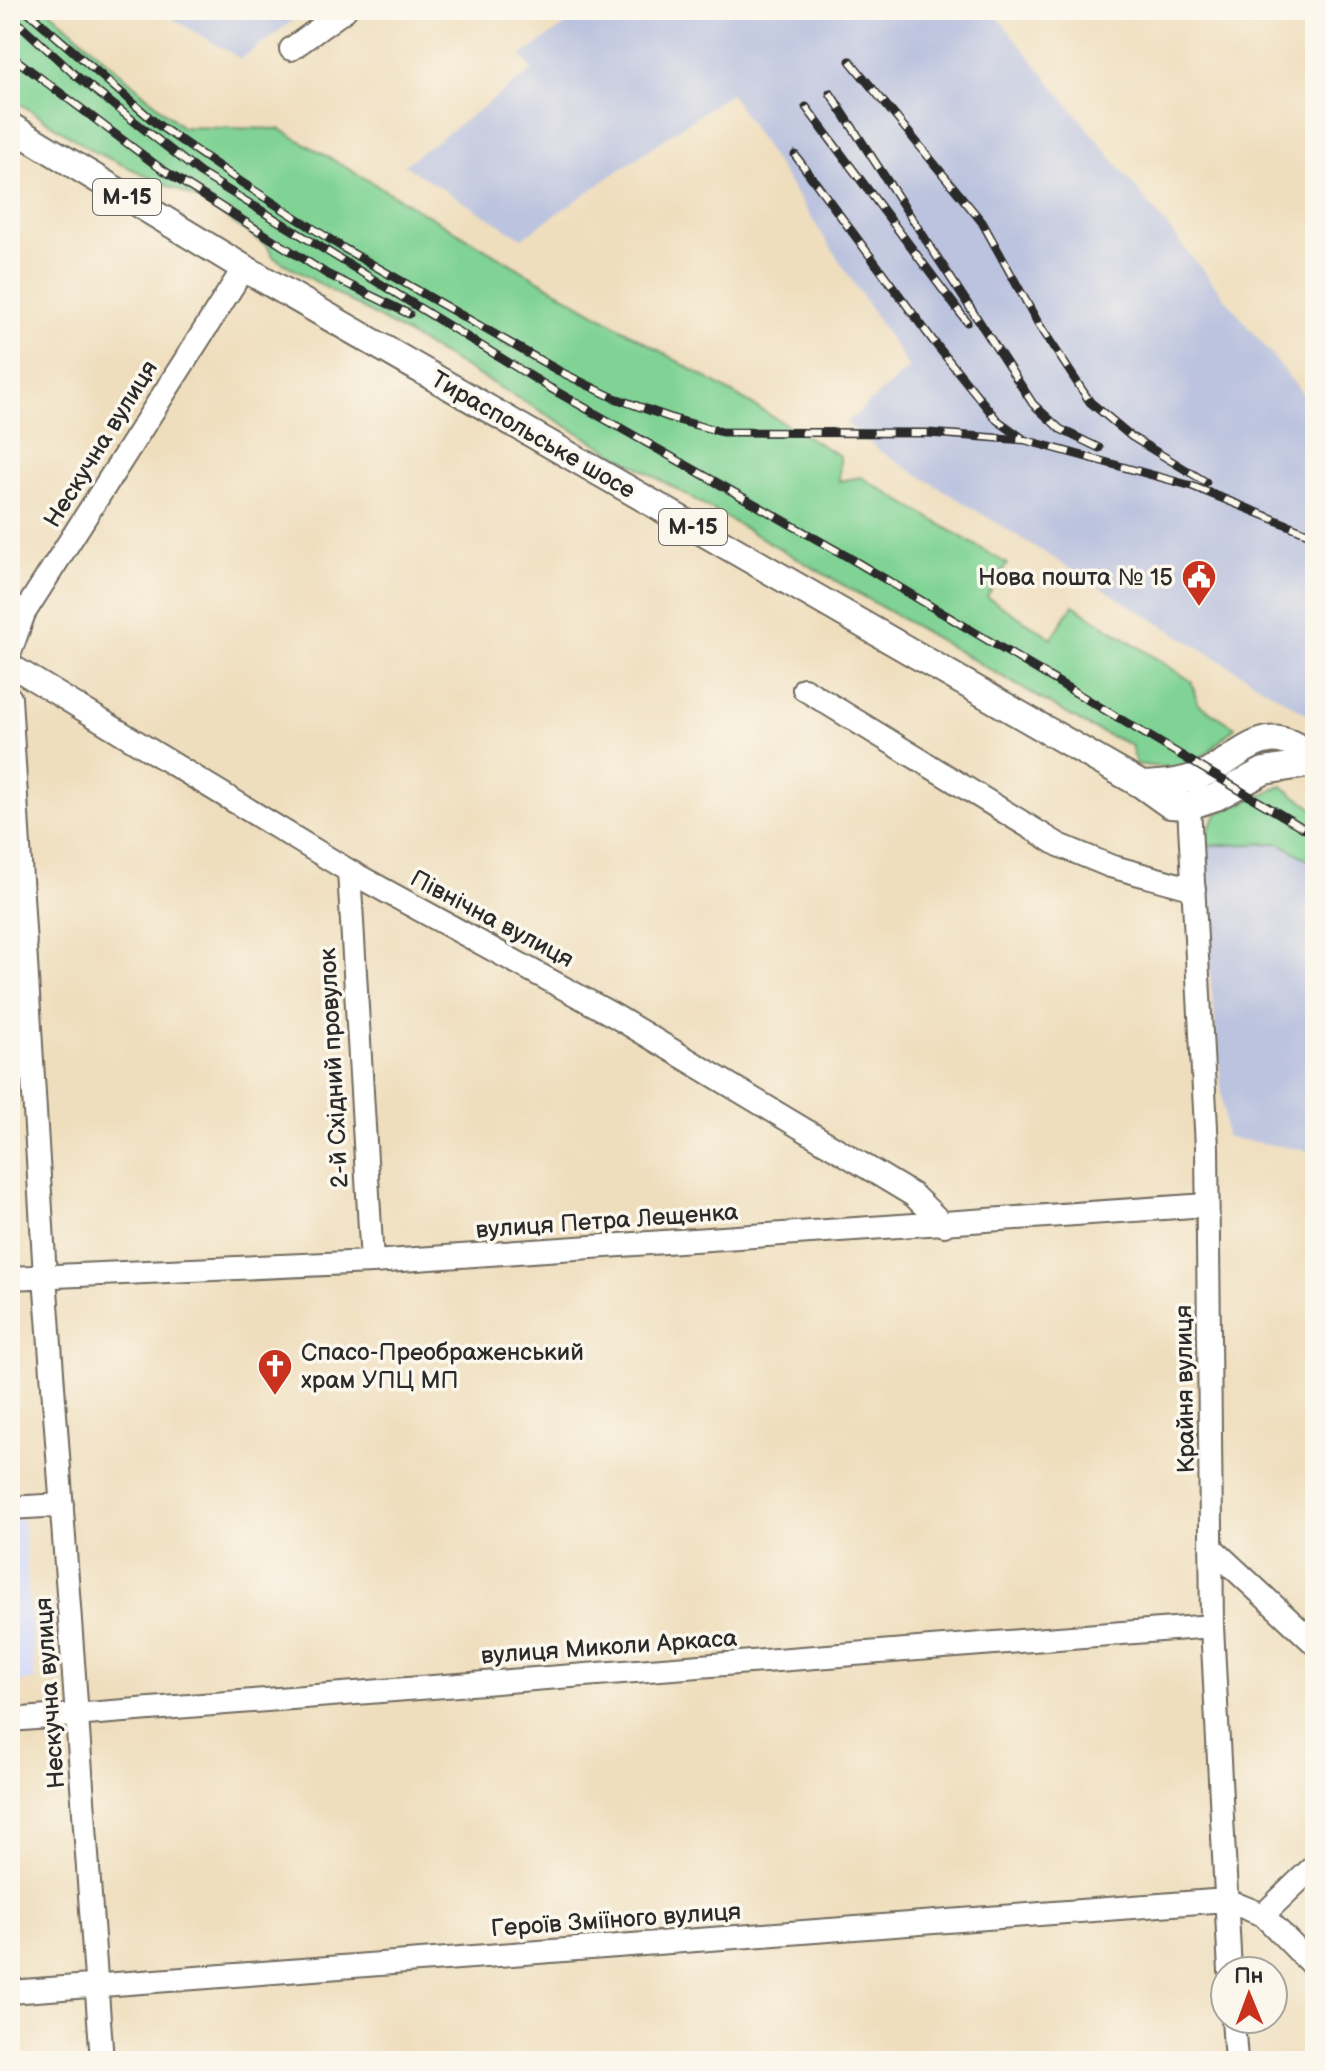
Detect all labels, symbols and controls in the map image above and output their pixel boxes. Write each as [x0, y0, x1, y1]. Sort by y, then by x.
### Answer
road number: М-15 [93, 179, 161, 215]
street label: Нескучна вулиця [38, 355, 164, 533]
street label: Тираспольське шосе [426, 365, 640, 505]
road number: М-15 [659, 509, 727, 545]
public building icon: Нова пошта № 15 [1180, 558, 1218, 608]
place label: Нова пошта № 15 [978, 563, 1173, 592]
street label: Північна вулиця [405, 864, 579, 974]
street label: 2-й Східний провулок [313, 947, 355, 1189]
street label: вулиця Петра Лещенка [475, 1197, 739, 1245]
street label: Крайня вулиця [1169, 1305, 1201, 1473]
place label: Спасо-Преображенський храм УПЦ МП [301, 1338, 584, 1395]
church icon: Спасо-Преображенський храм УПЦ МП [256, 1347, 294, 1397]
street label: Нескучна вулиця [29, 1596, 71, 1790]
street label: вулиця Миколи Аркаса [480, 1624, 738, 1670]
street label: Героїв Зміїного вулиця [490, 1897, 742, 1943]
north arrow [1209, 1955, 1289, 2035]
text: Пн [1234, 1963, 1264, 1990]

